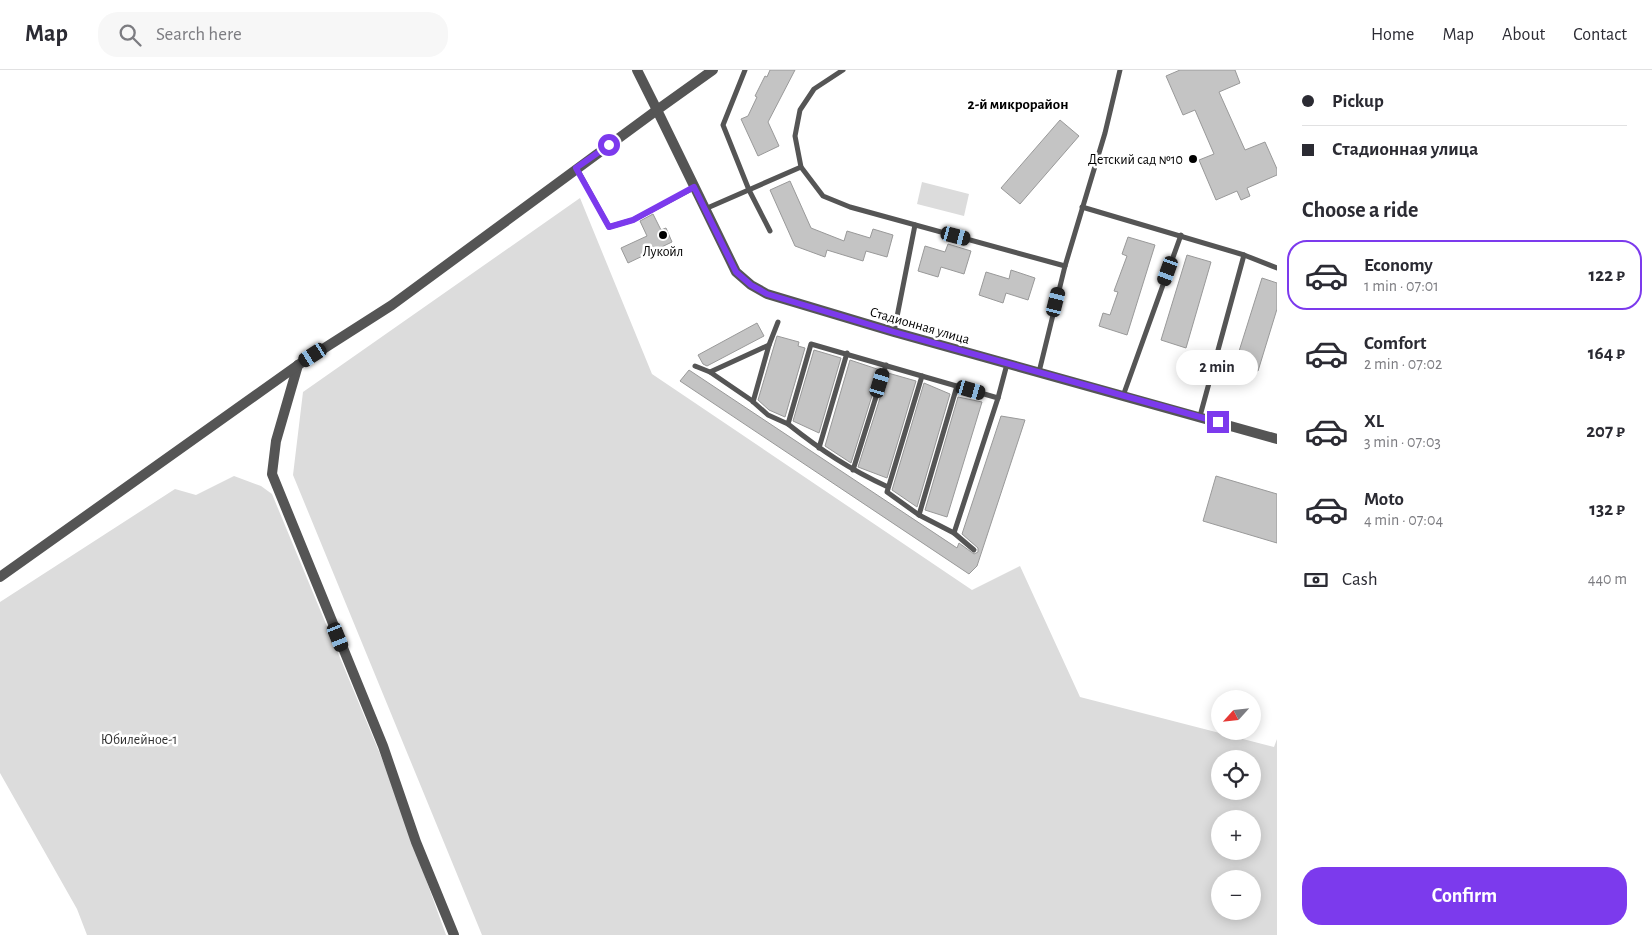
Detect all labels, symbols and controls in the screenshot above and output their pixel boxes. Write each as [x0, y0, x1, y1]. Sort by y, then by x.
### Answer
search box [98, 12, 448, 57]
icon: search [116, 21, 144, 49]
text: Map [25, 22, 68, 46]
text: Search here [156, 25, 242, 44]
text: Home [1371, 26, 1414, 44]
text: Map [1442, 26, 1474, 44]
text: About [1502, 26, 1545, 44]
text: Contact [1573, 26, 1627, 44]
text: Pickup [1332, 92, 1384, 111]
district label: 2-й микрорайон [968, 97, 1068, 112]
route start [598, 134, 620, 156]
text: Стадионная улица [1332, 140, 1478, 159]
place label: Детский сад №10 [1088, 153, 1183, 167]
marker: Детский сад №10 [1187, 153, 1199, 165]
text: Choose a ride [1302, 199, 1418, 221]
car [939, 225, 972, 247]
marker: Лукойл [657, 229, 669, 241]
place label: Лукойл [643, 245, 683, 259]
icon: car [1304, 253, 1349, 298]
car [1155, 254, 1180, 288]
text: Economy [1364, 256, 1433, 275]
text: 122 ₽ [1589, 266, 1625, 285]
text: 1 min · 07:01 [1364, 278, 1439, 294]
car [1045, 286, 1066, 318]
street label: Стадионная улица [868, 305, 972, 347]
icon: car [1304, 331, 1349, 376]
text: Comfort [1364, 334, 1426, 353]
car [296, 341, 329, 369]
text: 164 ₽ [1588, 344, 1625, 363]
callout: 2 min [1177, 350, 1259, 384]
text: 2 min · 07:02 [1364, 356, 1442, 372]
text: 2 min [1199, 359, 1235, 375]
car [868, 366, 891, 400]
car [954, 379, 987, 401]
icon: car [1304, 409, 1349, 454]
route end [1207, 411, 1229, 433]
text: XL [1364, 412, 1384, 431]
text: 207 ₽ [1586, 422, 1625, 441]
text: 3 min · 07:03 [1364, 434, 1441, 450]
icon: car [1304, 487, 1349, 532]
text: Moto [1364, 490, 1404, 509]
text: 132 ₽ [1589, 500, 1625, 519]
text: 4 min · 07:04 [1364, 512, 1443, 528]
icon: cash [1302, 566, 1330, 594]
text: Cash [1342, 570, 1378, 589]
text: 440 m [1588, 571, 1627, 587]
car [325, 620, 350, 654]
north arrow [1211, 690, 1261, 740]
map controls [1211, 690, 1261, 920]
park label: Юбилейное-1 [101, 733, 177, 747]
button: locate [1211, 750, 1261, 800]
button: + [1211, 810, 1261, 860]
button: Confirm [1302, 867, 1627, 925]
button: − [1211, 870, 1261, 920]

